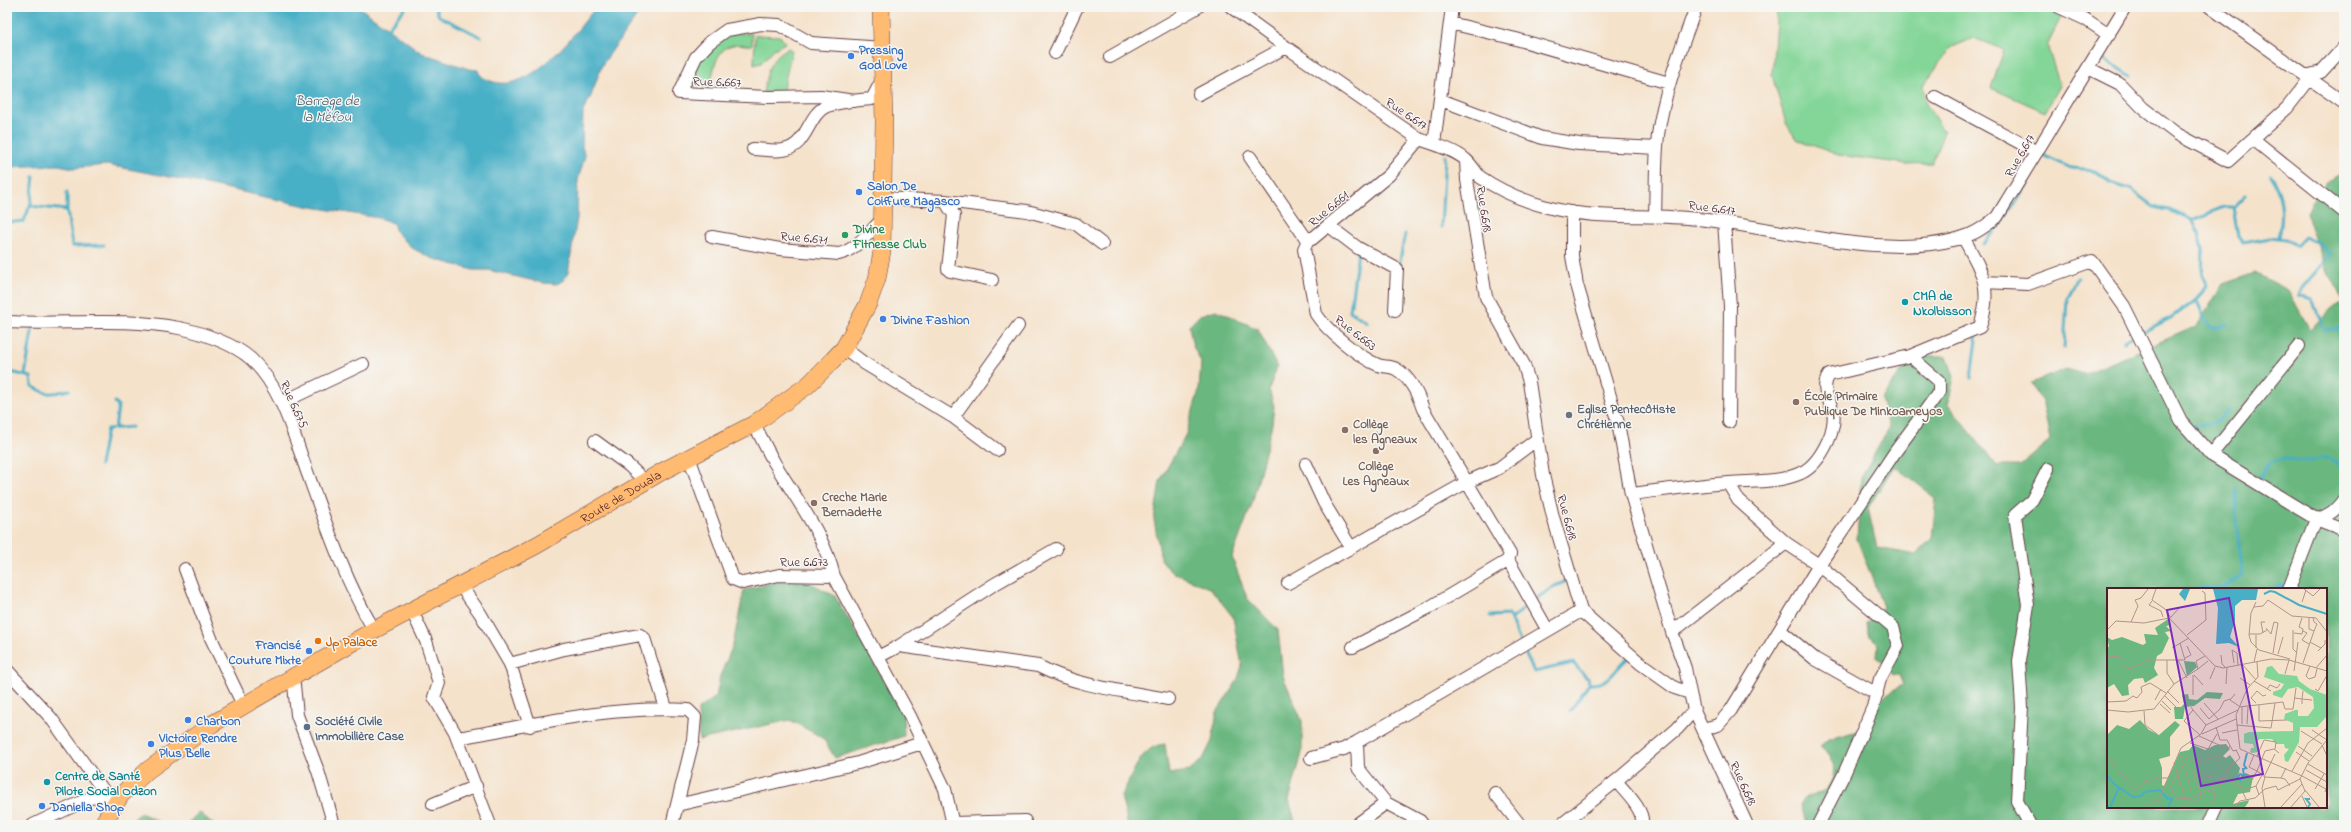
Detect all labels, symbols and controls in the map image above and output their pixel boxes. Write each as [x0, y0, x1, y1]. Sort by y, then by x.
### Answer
place label: Pressing God Love [859, 41, 908, 75]
marker: Pressing God Love [846, 51, 856, 61]
street label: Rue 6.667 [692, 72, 742, 93]
water label: Barrage de la Méfou [295, 91, 359, 128]
street label: Rue 6.617 [1381, 93, 1432, 136]
street label: Rue 6.617 [2000, 130, 2041, 181]
place label: Salon De Coiffure Magasco [867, 177, 960, 213]
street label: Rue 6.618 [1470, 185, 1497, 234]
marker: Salon De Coiffure Magasco [854, 187, 864, 197]
street label: Rue 6.661 [1305, 187, 1353, 232]
street label: Rue 6.617 [1687, 196, 1737, 221]
place label: Divine Fitnesse Club [852, 220, 926, 254]
street label: Rue 6.671 [780, 227, 828, 250]
marker: Divine Fitnesse Club [840, 230, 850, 240]
place label: CMA de Nkolbisson [1913, 287, 1972, 321]
marker: CMA de Nkolbisson [1900, 297, 1910, 307]
place label: Divine Fashion [890, 311, 970, 330]
street label: Rue 6.663 [1330, 311, 1380, 356]
marker: Divine Fashion [878, 314, 888, 324]
street label: Rue 6.675 [275, 378, 313, 432]
place label: École Primaire Publique De Minkoameyos [1804, 387, 1943, 423]
marker: École Primaire Publique De Minkoameyos [1791, 397, 1801, 407]
place label: Eglise Pentecôtiste Chrétienne [1577, 400, 1677, 434]
marker: Eglise Pentecôtiste Chrétienne [1564, 410, 1574, 420]
place label: Collège les Agneaux [1353, 415, 1417, 451]
marker: Collège les Agneaux [1340, 425, 1350, 435]
marker: Collège Les Agneaux [1371, 446, 1381, 456]
place label: Collège Les Agneaux [1343, 457, 1410, 493]
street label: Route de Douala [577, 466, 665, 529]
place label: Creche Marie Bernadette [821, 488, 888, 522]
street label: Rue 6.618 [1551, 492, 1582, 543]
marker: Creche Marie Bernadette [809, 498, 819, 508]
street label: Rue 6.673 [780, 553, 828, 572]
inset map [2107, 588, 2327, 808]
place label: Jp Palace [326, 633, 378, 652]
place label: Francisé Couture Mixte [229, 636, 302, 670]
marker: Jp Palace [313, 636, 323, 646]
marker: Francisé Couture Mixte [304, 646, 314, 656]
place label: Charbon [196, 712, 241, 731]
place label: Société Civile Immobilière Case [315, 712, 405, 746]
marker: Charbon [183, 715, 193, 725]
marker: Société Civile Immobilière Case [302, 722, 312, 732]
place label: Victoire Rendre Plus Belle [158, 729, 238, 763]
marker: Victoire Rendre Plus Belle [146, 739, 156, 749]
street label: Rue 6.618 [1724, 758, 1761, 809]
place label: Centre de Santé Pilote Social Odzon [55, 767, 157, 801]
marker: Centre de Santé Pilote Social Odzon [42, 777, 52, 787]
place label: Daniella Shop [49, 798, 124, 817]
marker: Daniella Shop [37, 801, 47, 811]

